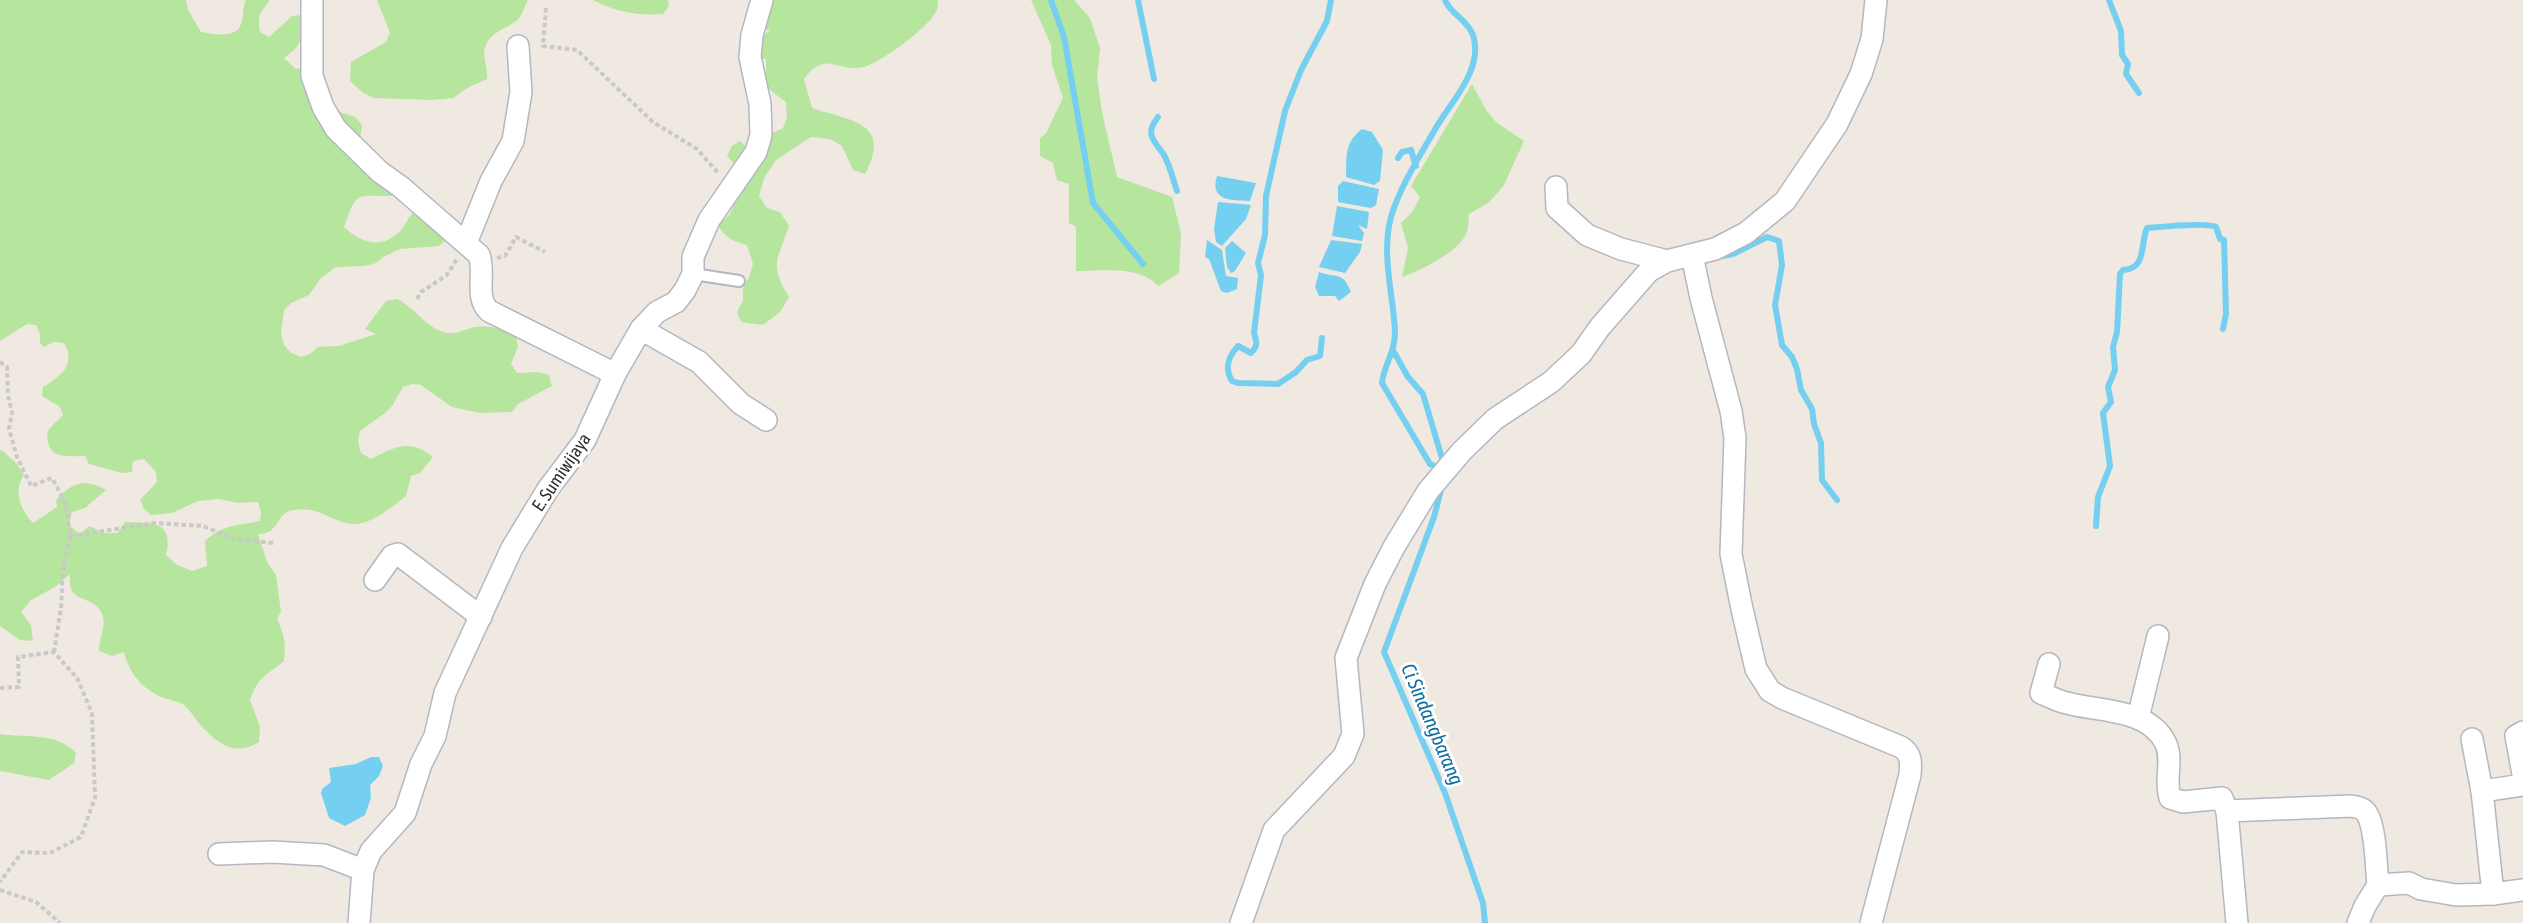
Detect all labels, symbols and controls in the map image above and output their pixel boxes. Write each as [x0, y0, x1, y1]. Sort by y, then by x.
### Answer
street label: E. Sumiwijaya [527, 429, 595, 515]
water label: Ci Sindangbarang [1397, 660, 1469, 788]

